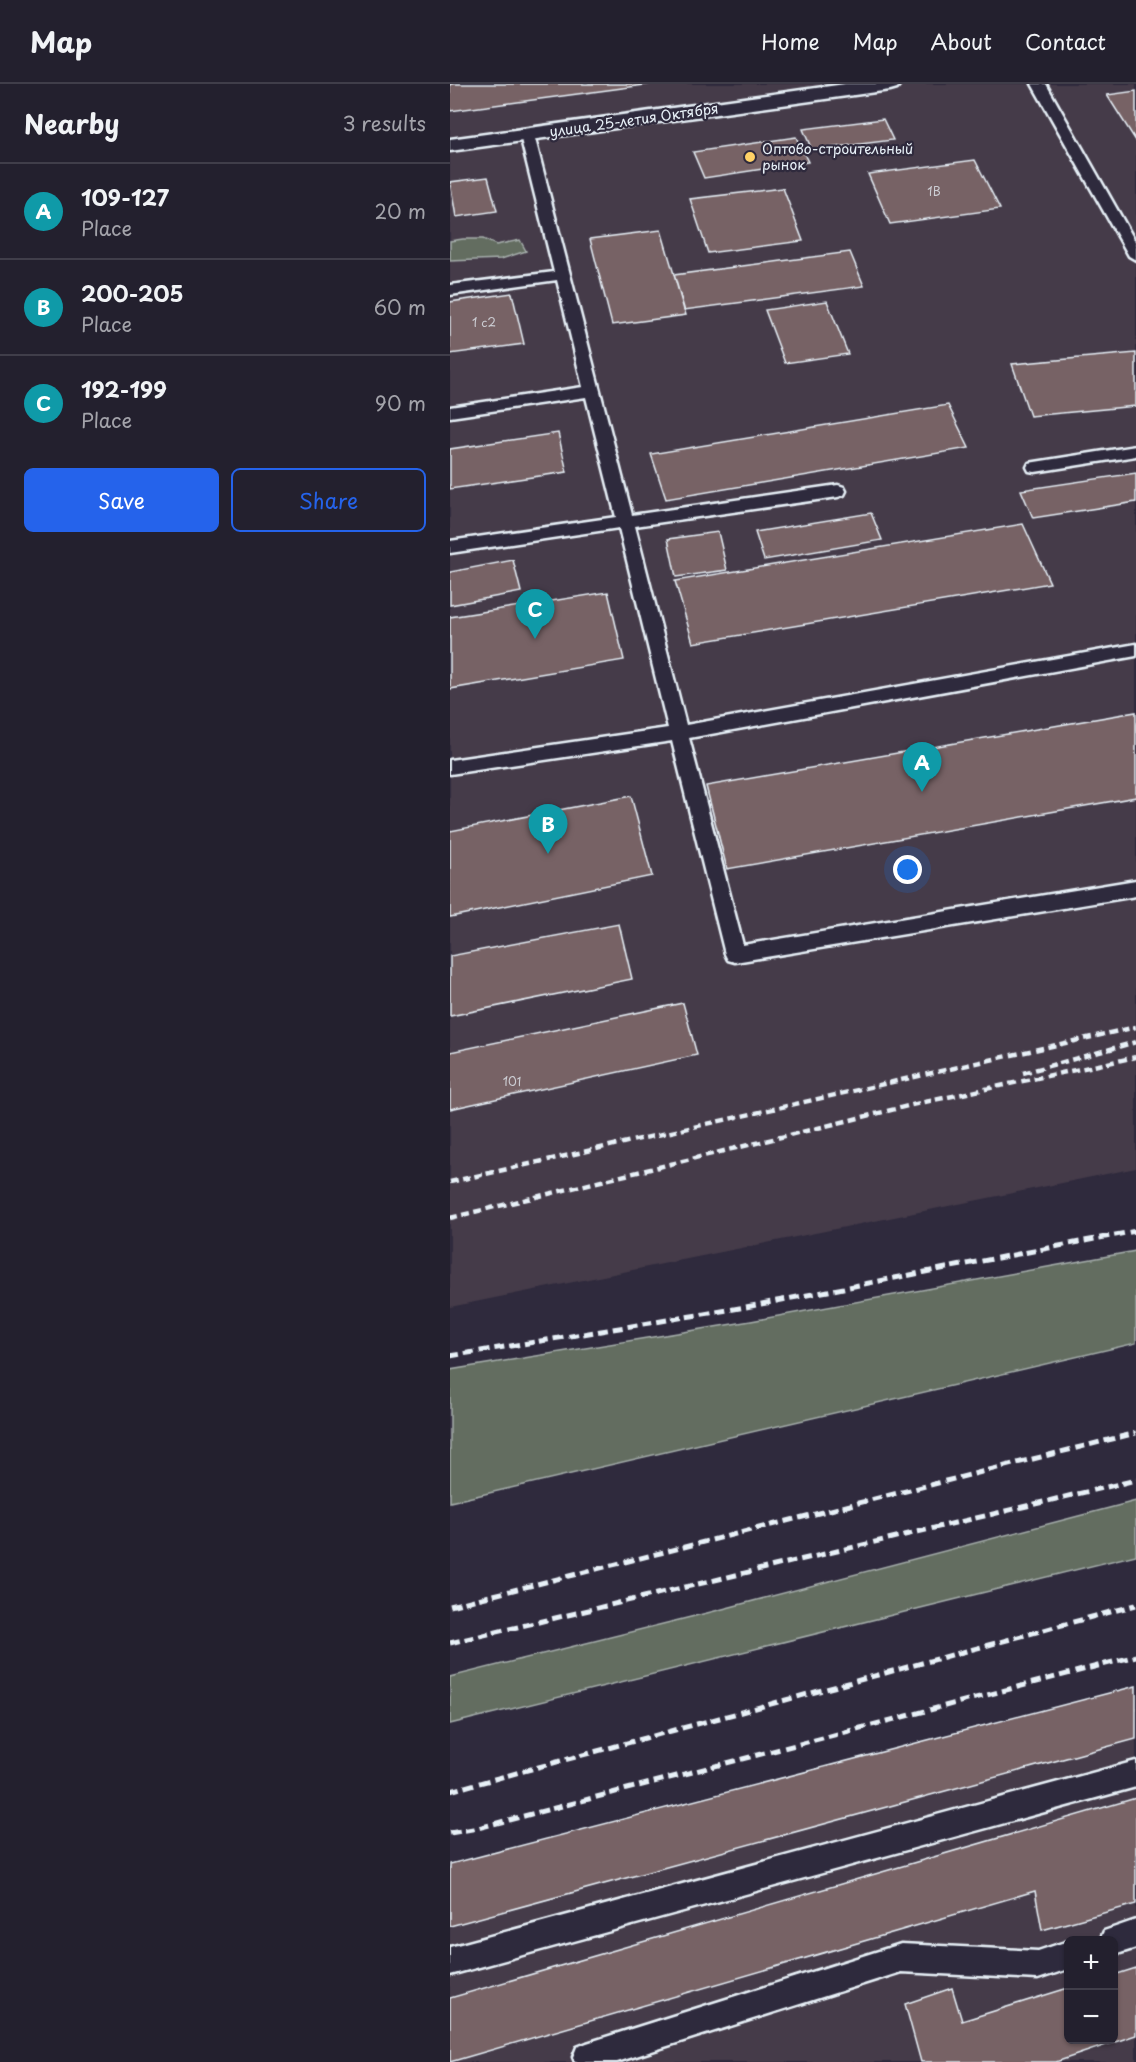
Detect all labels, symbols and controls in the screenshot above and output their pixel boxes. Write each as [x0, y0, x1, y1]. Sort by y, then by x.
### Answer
text: Map [30, 20, 92, 63]
text: Home [761, 25, 820, 57]
text: Map [853, 25, 898, 57]
text: About [931, 25, 992, 57]
text: Contact [1025, 25, 1106, 57]
street label: улица 25-летия Октября [548, 97, 720, 142]
text: Nearby [24, 104, 119, 143]
text: 3 results [343, 108, 426, 138]
place label: Оптово-строительный рынок [762, 138, 913, 175]
marker: Оптово-строительный рынок [743, 150, 757, 164]
text: 109-127 [81, 180, 169, 213]
house number: 1В [927, 182, 941, 200]
text: A [36, 196, 51, 226]
text: 20 m [374, 196, 426, 226]
text: Place [81, 213, 132, 243]
text: 200-205 [81, 276, 184, 309]
text: B [37, 292, 50, 322]
text: 60 m [374, 292, 426, 322]
text: Place [81, 309, 132, 339]
house number: 1 с2 [472, 313, 496, 331]
text: 192-199 [81, 372, 167, 405]
text: C [36, 388, 51, 418]
text: 90 m [375, 388, 426, 418]
text: Place [81, 405, 132, 435]
button: Save [24, 468, 219, 532]
button: Share [231, 468, 426, 532]
pin: C [516, 590, 554, 639]
pin: A [902, 742, 942, 792]
pin: B [528, 804, 568, 854]
your location [893, 855, 922, 884]
house number: 101 [503, 1072, 521, 1090]
map controls [1064, 1936, 1118, 2044]
button: + [1064, 1936, 1118, 1990]
button: − [1064, 1990, 1118, 2044]

